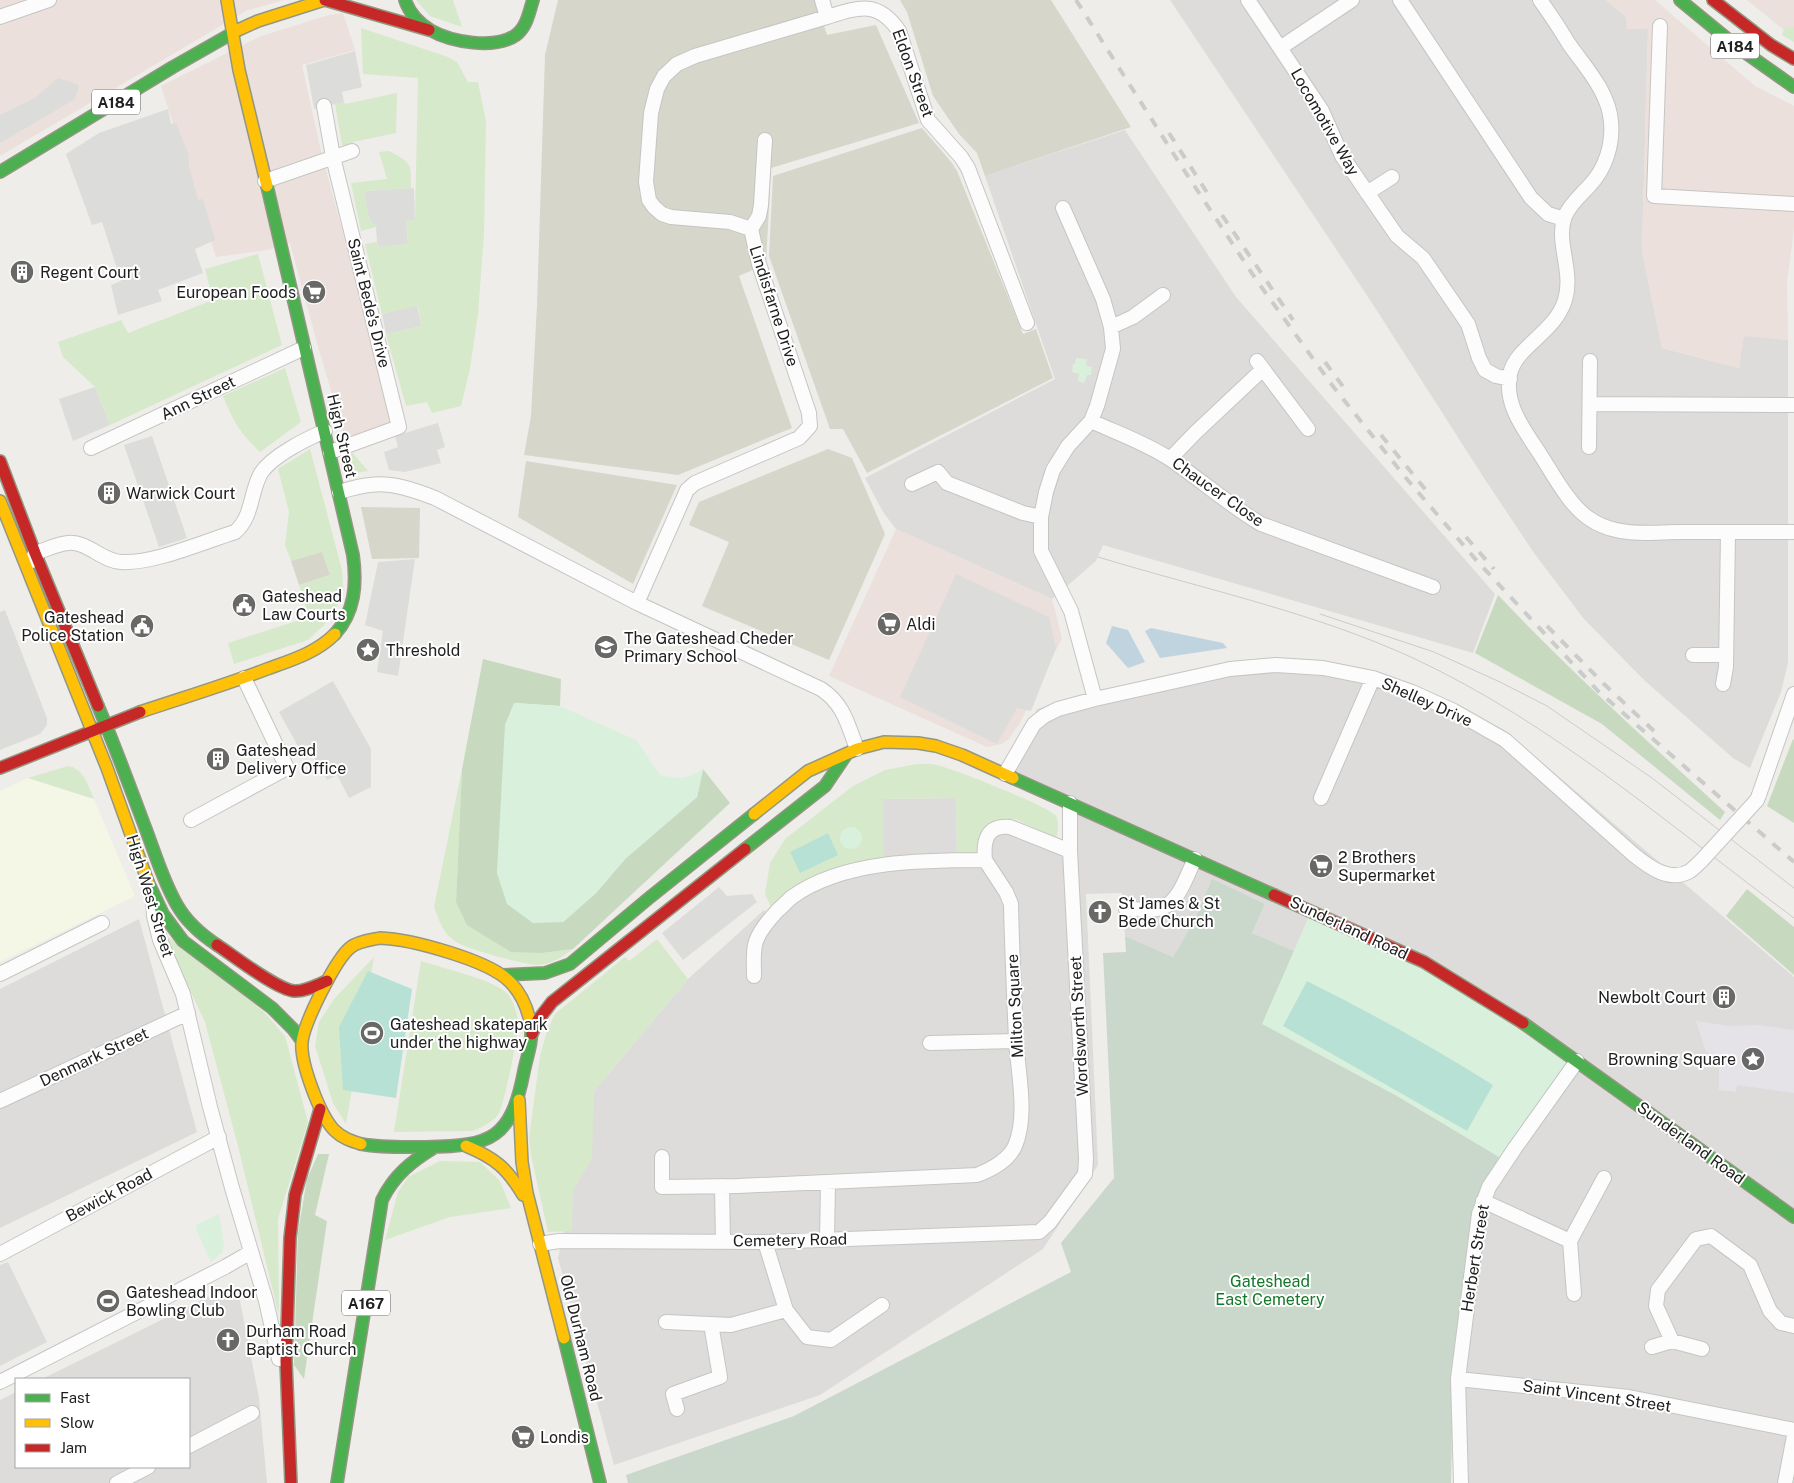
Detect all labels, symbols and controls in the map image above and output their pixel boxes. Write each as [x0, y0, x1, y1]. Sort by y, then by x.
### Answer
street label: Eldon Street [888, 26, 938, 120]
road number: A184 [1711, 34, 1759, 58]
street label: Locomotive Way [1287, 65, 1364, 179]
road number: A184 [92, 90, 140, 114]
street label: Saint Bede's Drive [344, 236, 394, 370]
street label: Lindisfarne Drive [745, 243, 803, 369]
building icon: Regent Court [9, 259, 35, 285]
place label: Regent Court [40, 263, 139, 282]
supermarket icon: European Foods [301, 279, 327, 305]
place label: European Foods [176, 283, 296, 302]
street label: Ann Street [158, 372, 238, 424]
street label: High Street [323, 392, 361, 480]
street label: Chaucer Close [1168, 453, 1268, 531]
building icon: Warwick Court [96, 480, 122, 506]
place label: Warwick Court [126, 484, 235, 503]
place label: Gateshead Law Courts [262, 587, 346, 624]
public building icon: Gateshead Law Courts [231, 592, 257, 618]
place label: Gateshead Police Station [21, 608, 124, 645]
supermarket icon: Aldi [876, 611, 902, 637]
public building icon: Gateshead Police Station [129, 613, 155, 639]
place label: Aldi [906, 615, 935, 634]
place label: The Gateshead Cheder Primary School [624, 629, 794, 666]
school or university icon: The Gateshead Cheder Primary School [593, 634, 619, 660]
place icon: Threshold [355, 637, 381, 663]
place label: Threshold [386, 641, 460, 660]
street label: Shelley Drive [1379, 673, 1475, 731]
place label: Gateshead Delivery Office [236, 741, 346, 778]
building icon: Gateshead Delivery Office [205, 746, 231, 772]
street label: High West Street [122, 832, 178, 960]
place label: 2 Brothers Supermarket [1338, 848, 1435, 885]
supermarket icon: 2 Brothers Supermarket [1308, 853, 1334, 879]
street label: Sunderland Road [1287, 892, 1411, 964]
place label: St James & St Bede Church [1118, 894, 1220, 931]
church icon: St James & St Bede Church [1087, 899, 1113, 925]
street label: Milton Square [1003, 953, 1027, 1059]
street label: Wordsworth Street [1066, 955, 1092, 1097]
building icon: Newbolt Court [1711, 984, 1737, 1010]
place label: Newbolt Court [1598, 988, 1706, 1007]
place label: Gateshead skatepark under the highway [390, 1015, 548, 1052]
sports icon: Gateshead skatepark under the highway [359, 1020, 385, 1046]
street label: Denmark Street [37, 1023, 151, 1091]
place icon: Browning Square [1740, 1046, 1766, 1072]
place label: Browning Square [1608, 1050, 1736, 1069]
street label: Sunderland Road [1633, 1098, 1749, 1188]
street label: Bewick Road [62, 1164, 156, 1226]
street label: Herbert Street [1457, 1203, 1493, 1313]
street label: Cemetery Road [733, 1230, 847, 1250]
park label: Gateshead East Cemetery [1215, 1272, 1325, 1309]
street label: Old Durham Road [556, 1273, 606, 1403]
place label: Gateshead Indoor Bowling Club [126, 1283, 257, 1320]
sports icon: Gateshead Indoor Bowling Club [95, 1288, 121, 1314]
road number: A167 [342, 1290, 390, 1316]
place label: Durham Road Baptist Church [246, 1322, 357, 1359]
church icon: Durham Road Baptist Church [215, 1327, 241, 1353]
street label: Saint Vincent Street [1522, 1376, 1672, 1416]
legend [15, 1378, 190, 1468]
text: Fast [60, 1389, 90, 1406]
text: Slow [60, 1414, 95, 1431]
supermarket icon: Londis [510, 1424, 536, 1450]
place label: Londis [540, 1428, 589, 1447]
text: Jam [60, 1439, 87, 1456]

